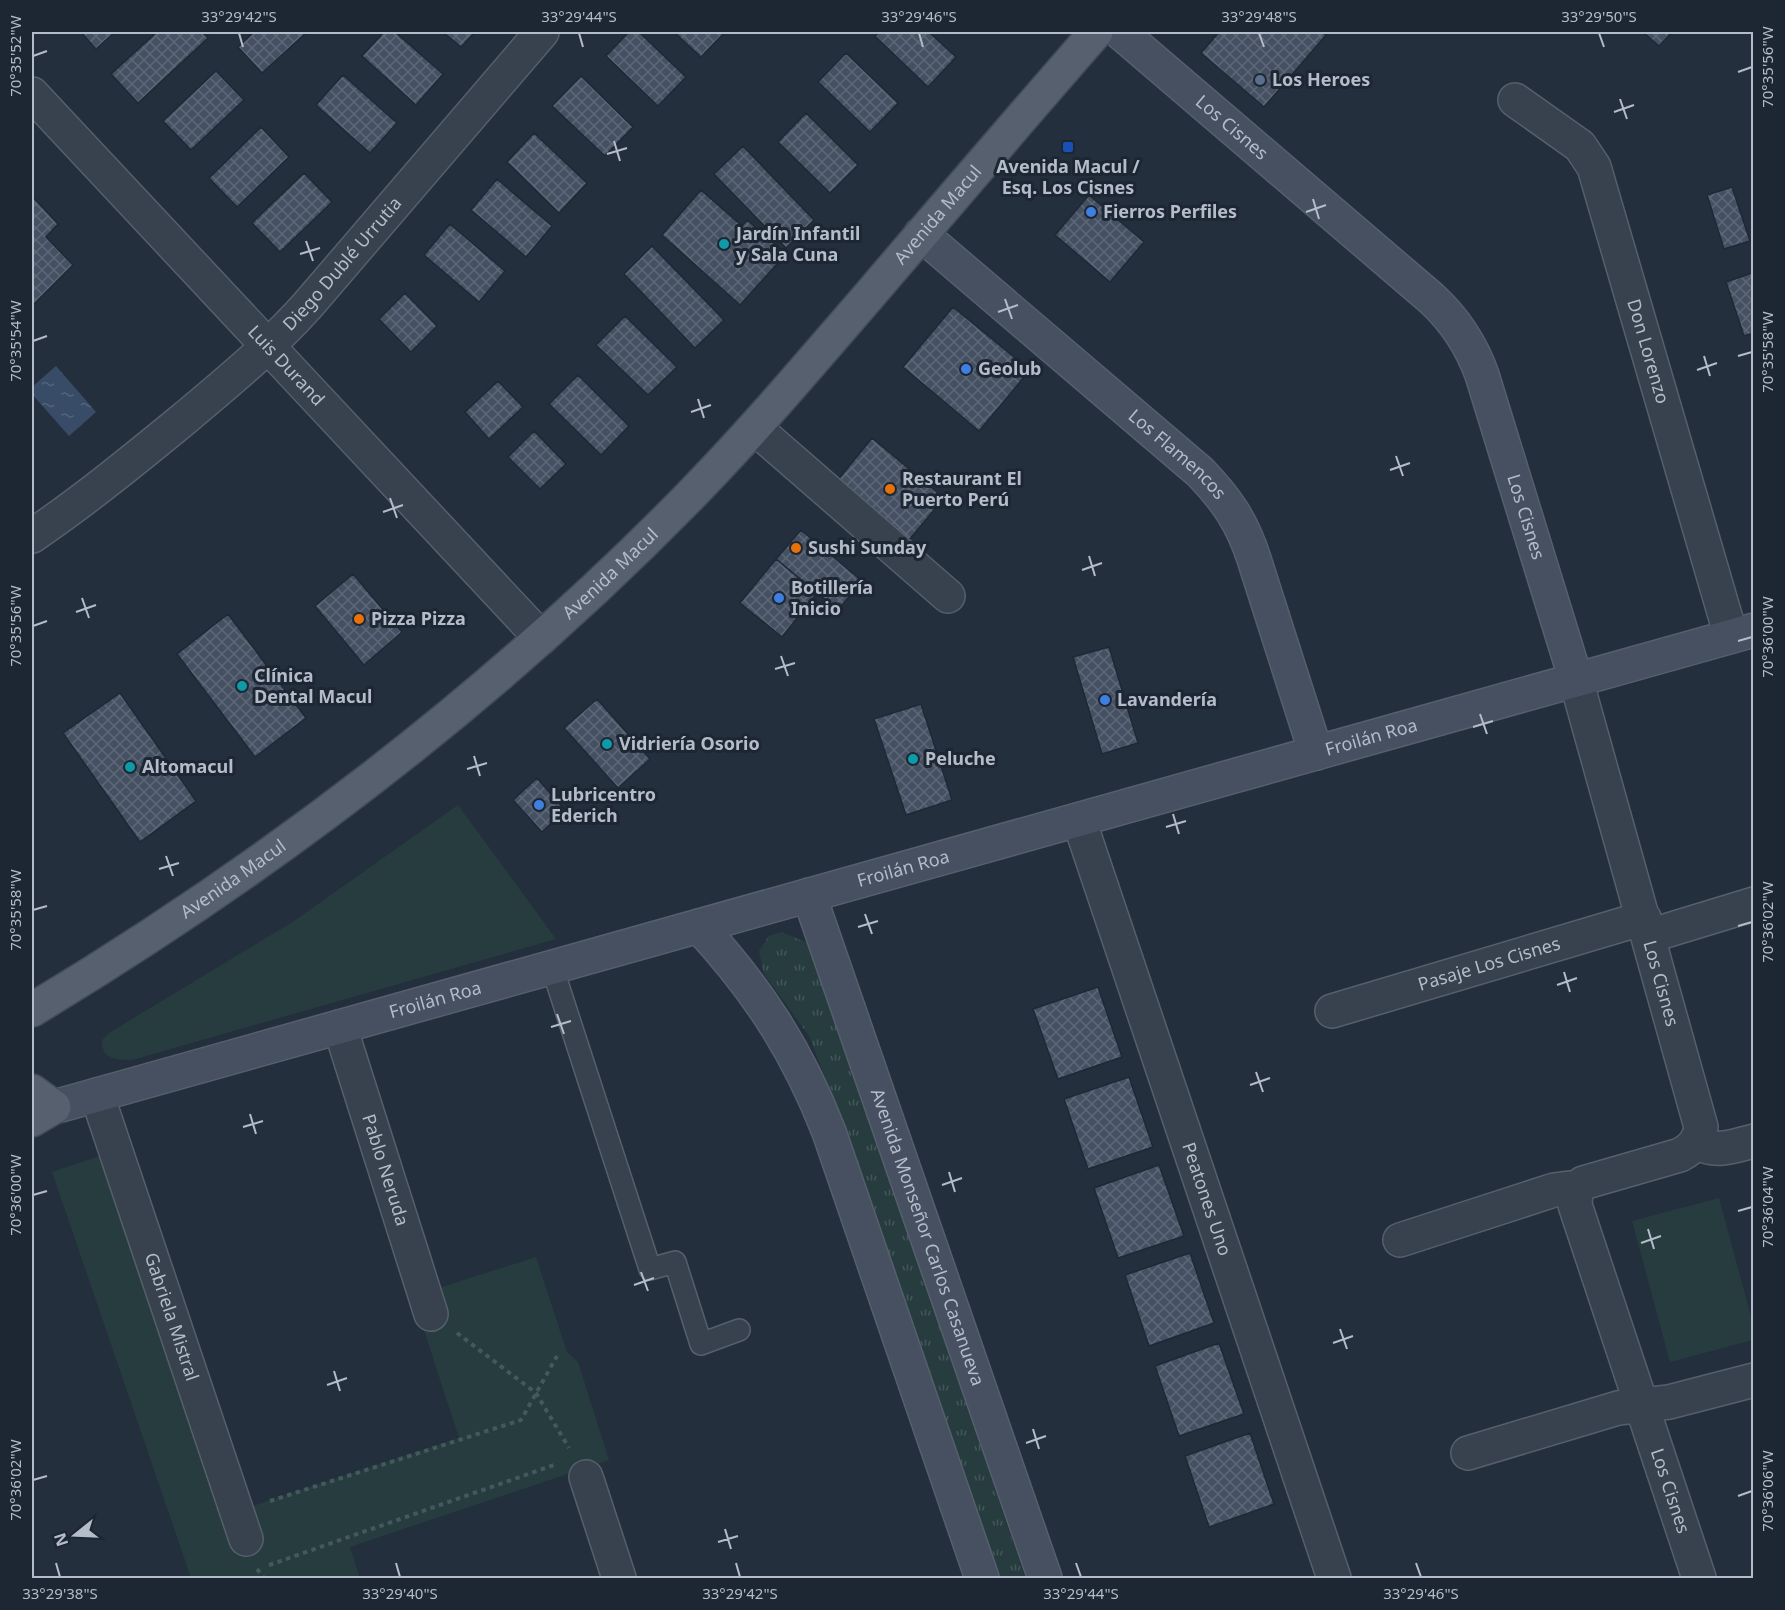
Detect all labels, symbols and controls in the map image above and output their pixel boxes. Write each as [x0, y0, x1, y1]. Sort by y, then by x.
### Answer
text: 33°29'42"S [201, 6, 277, 26]
text: 33°29'44"S [541, 6, 617, 26]
text: 33°29'46"S [881, 6, 957, 26]
text: 33°29'48"S [1221, 6, 1297, 26]
text: 33°29'50"S [1561, 6, 1637, 26]
text: 70°35'52"W [5, 15, 25, 97]
text: 70°35'56"W [1757, 26, 1777, 108]
place label: Los Heroes [1272, 67, 1370, 91]
marker: Los Heroes [1253, 73, 1267, 87]
street label: Los Cisnes [1191, 89, 1274, 165]
marker: Avenida Macul / Esq. Los Cisnes [1061, 140, 1075, 154]
place label: Avenida Macul / Esq. Los Cisnes [996, 154, 1140, 199]
street label: Avenida Macul [888, 160, 986, 269]
street label: Diego Dublé Urrutia [277, 191, 406, 336]
place label: Fierros Perfiles [1103, 199, 1237, 223]
marker: Fierros Perfiles [1084, 205, 1098, 219]
place label: Jardín Infantil y Sala Cuna [734, 221, 860, 266]
marker: Jardín Infantil y Sala Cuna [717, 237, 731, 251]
street label: Don Lorenzo [1622, 296, 1675, 406]
text: 70°35'54"W [5, 300, 25, 382]
text: 70°35'58"W [1757, 311, 1777, 393]
street label: Luis Durand [243, 319, 331, 410]
place label: Geolub [978, 356, 1041, 380]
marker: Geolub [959, 362, 973, 376]
street label: Los Flamencos [1124, 403, 1232, 504]
place label: Restaurant El Puerto Perú [902, 466, 1022, 511]
street label: Los Cisnes [1502, 471, 1551, 562]
marker: Restaurant El Puerto Perú [883, 482, 897, 496]
street label: Avenida Macul [557, 522, 663, 624]
place label: Sushi Sunday [808, 535, 927, 559]
marker: Sushi Sunday [789, 541, 803, 555]
place label: Botillería Inicio [791, 575, 873, 620]
text: 70°35'56"W [5, 585, 25, 667]
marker: Botillería Inicio [772, 591, 786, 605]
text: 70°36'00"W [1757, 596, 1777, 678]
place label: Pizza Pizza [371, 606, 466, 630]
marker: Pizza Pizza [352, 612, 366, 626]
place label: Clínica Dental Macul [254, 663, 372, 708]
marker: Clínica Dental Macul [235, 679, 249, 693]
place label: Lavandería [1117, 687, 1217, 711]
marker: Lavandería [1098, 693, 1112, 707]
street label: Froilán Roa [1322, 712, 1420, 761]
place label: Vidriería Osorio [619, 731, 760, 755]
marker: Vidriería Osorio [600, 737, 614, 751]
place label: Peluche [925, 746, 996, 770]
marker: Peluche [906, 752, 920, 766]
place label: Altomacul [142, 754, 234, 778]
marker: Altomacul [123, 760, 137, 774]
place label: Lubricentro Ederich [551, 782, 656, 827]
marker: Lubricentro Ederich [532, 798, 546, 812]
street label: Avenida Macul [175, 833, 290, 923]
street label: Froilán Roa [854, 843, 952, 892]
text: 70°35'58"W [5, 869, 25, 951]
text: 70°36'02"W [1757, 881, 1777, 963]
street label: Pasaje Los Cisnes [1415, 931, 1563, 996]
street label: Los Cisnes [1638, 937, 1685, 1029]
street label: Froilán Roa [386, 975, 484, 1023]
street label: Avenida Monseñor Carlos Casanueva [866, 1085, 991, 1389]
street label: Pablo Neruda [357, 1111, 415, 1229]
street label: Peatones Uno [1177, 1139, 1238, 1259]
text: 70°36'00"W [5, 1154, 25, 1236]
text: 70°36'04"W [1757, 1166, 1777, 1248]
street label: Gabriela Mistral [140, 1249, 205, 1384]
text: 70°36'02"W [5, 1439, 25, 1521]
street label: Los Cisnes [1646, 1445, 1696, 1536]
text: 70°36'06"W [1757, 1450, 1777, 1532]
north arrow [45, 1505, 105, 1565]
text: N [48, 1530, 73, 1549]
text: 33°29'38"S [22, 1583, 98, 1603]
text: 33°29'40"S [362, 1583, 438, 1603]
text: 33°29'42"S [702, 1583, 778, 1603]
text: 33°29'44"S [1043, 1583, 1119, 1603]
text: 33°29'46"S [1383, 1583, 1459, 1603]

